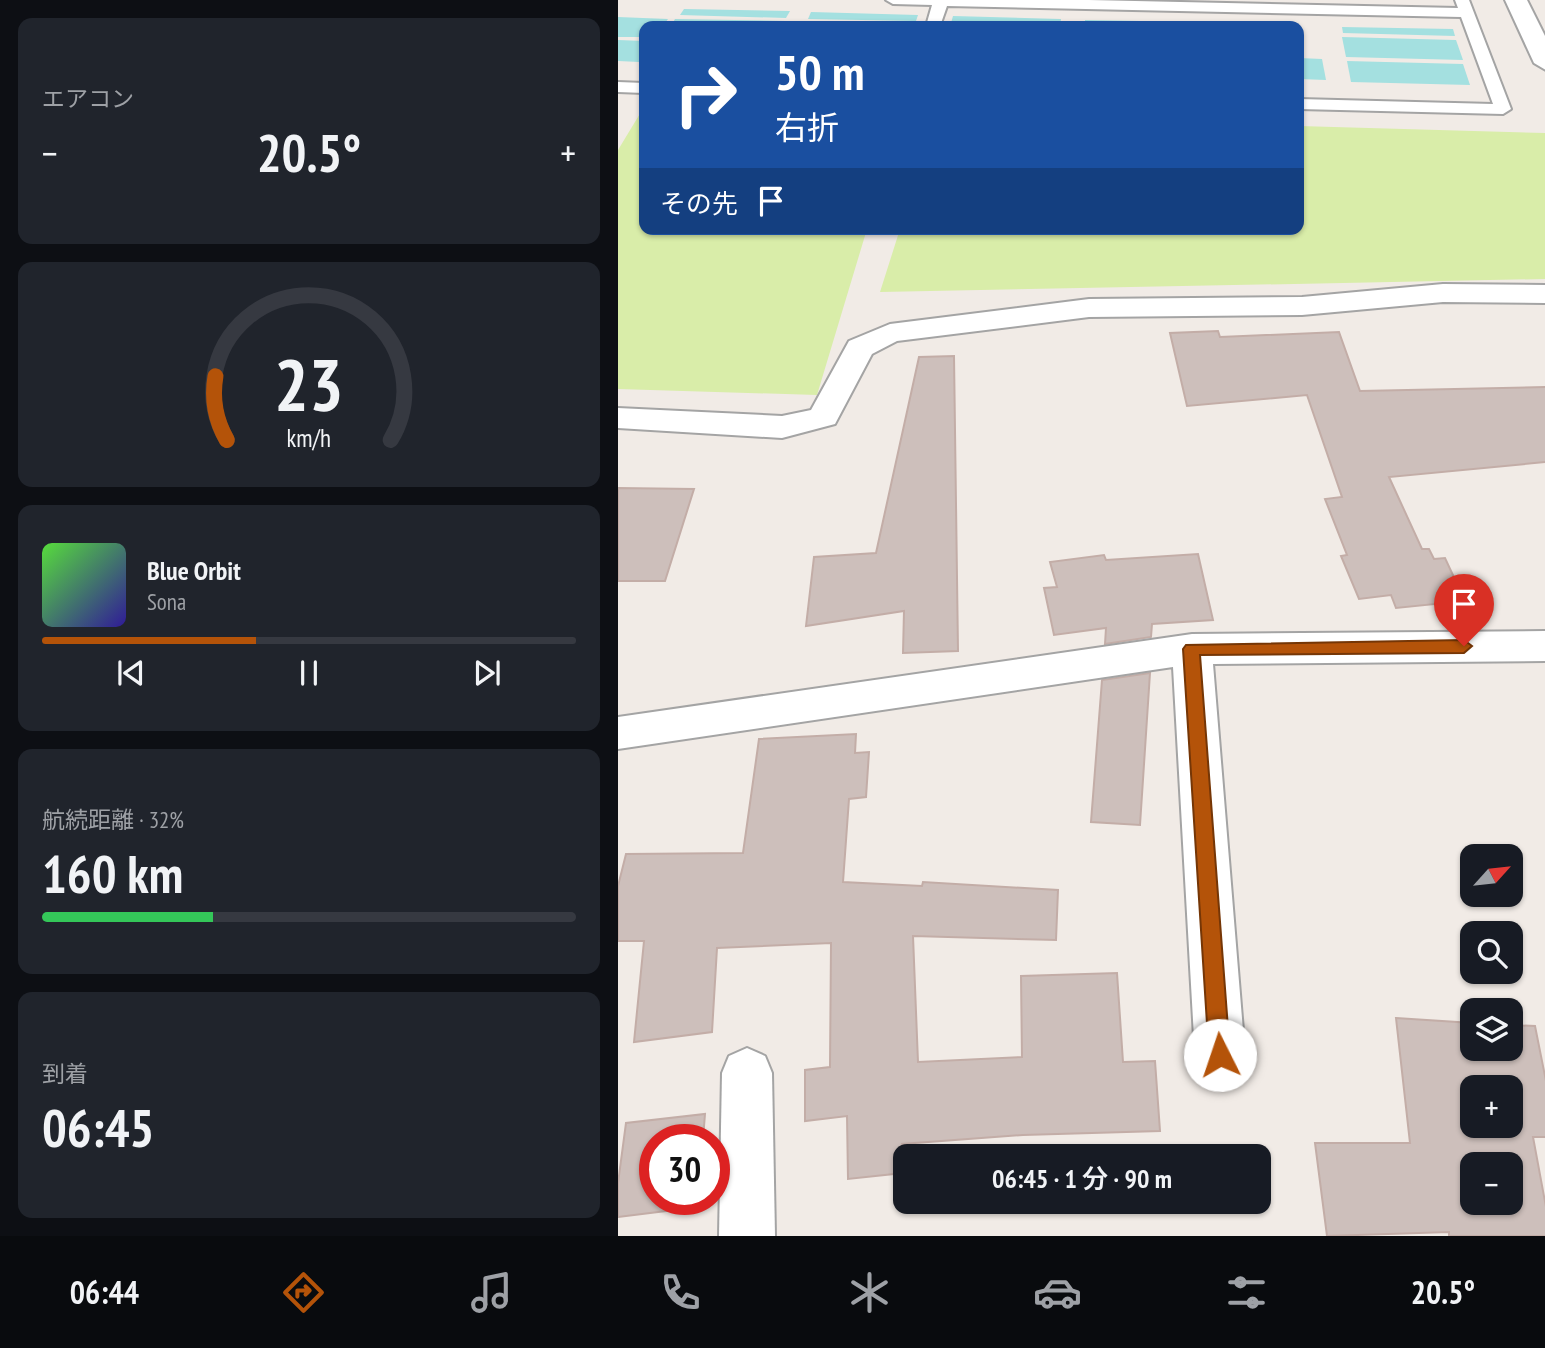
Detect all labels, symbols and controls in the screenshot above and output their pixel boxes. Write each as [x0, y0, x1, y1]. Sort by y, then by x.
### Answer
text: 50 m [775, 40, 864, 104]
icon: right [660, 49, 751, 140]
text: エアコン [42, 84, 134, 113]
text: 右折 [775, 106, 839, 148]
text: 20.5° [257, 119, 361, 186]
text: − [42, 128, 58, 177]
text: + [560, 128, 576, 177]
icon: arrive [752, 182, 790, 220]
text: その先 [660, 187, 738, 220]
text: 23 [274, 337, 344, 431]
text: km/h [287, 422, 331, 454]
text: Blue Orbit [147, 554, 241, 587]
pin [1434, 574, 1494, 646]
icon: arrive [1445, 585, 1483, 623]
text: Sona [147, 587, 186, 616]
icon: previous [112, 654, 150, 692]
icon: pause [290, 654, 328, 692]
icon: next [468, 654, 506, 692]
text: 航続距離 · 32% [42, 805, 184, 834]
text: 160 km [42, 840, 183, 907]
north arrow [1460, 844, 1523, 906]
map controls [1460, 844, 1523, 1215]
button: search [1460, 921, 1523, 984]
button: layers [1460, 998, 1523, 1061]
position arrow [1183, 1018, 1257, 1092]
text: 到着 [42, 1059, 88, 1088]
button: + [1460, 1075, 1523, 1138]
text: 06:45 [42, 1094, 154, 1161]
speed limit sign: 30 [639, 1124, 730, 1215]
button: − [1460, 1152, 1523, 1215]
text: 06:45 · 1 分 · 90 m [992, 1162, 1172, 1195]
icon: directions [279, 1268, 328, 1317]
icon: music [467, 1268, 516, 1317]
icon: phone [656, 1268, 705, 1317]
icon: climate [845, 1268, 894, 1317]
icon: car [1033, 1268, 1082, 1317]
icon: filters [1222, 1268, 1271, 1317]
text: 06:44 [70, 1271, 139, 1313]
text: 20.5° [1411, 1271, 1475, 1313]

